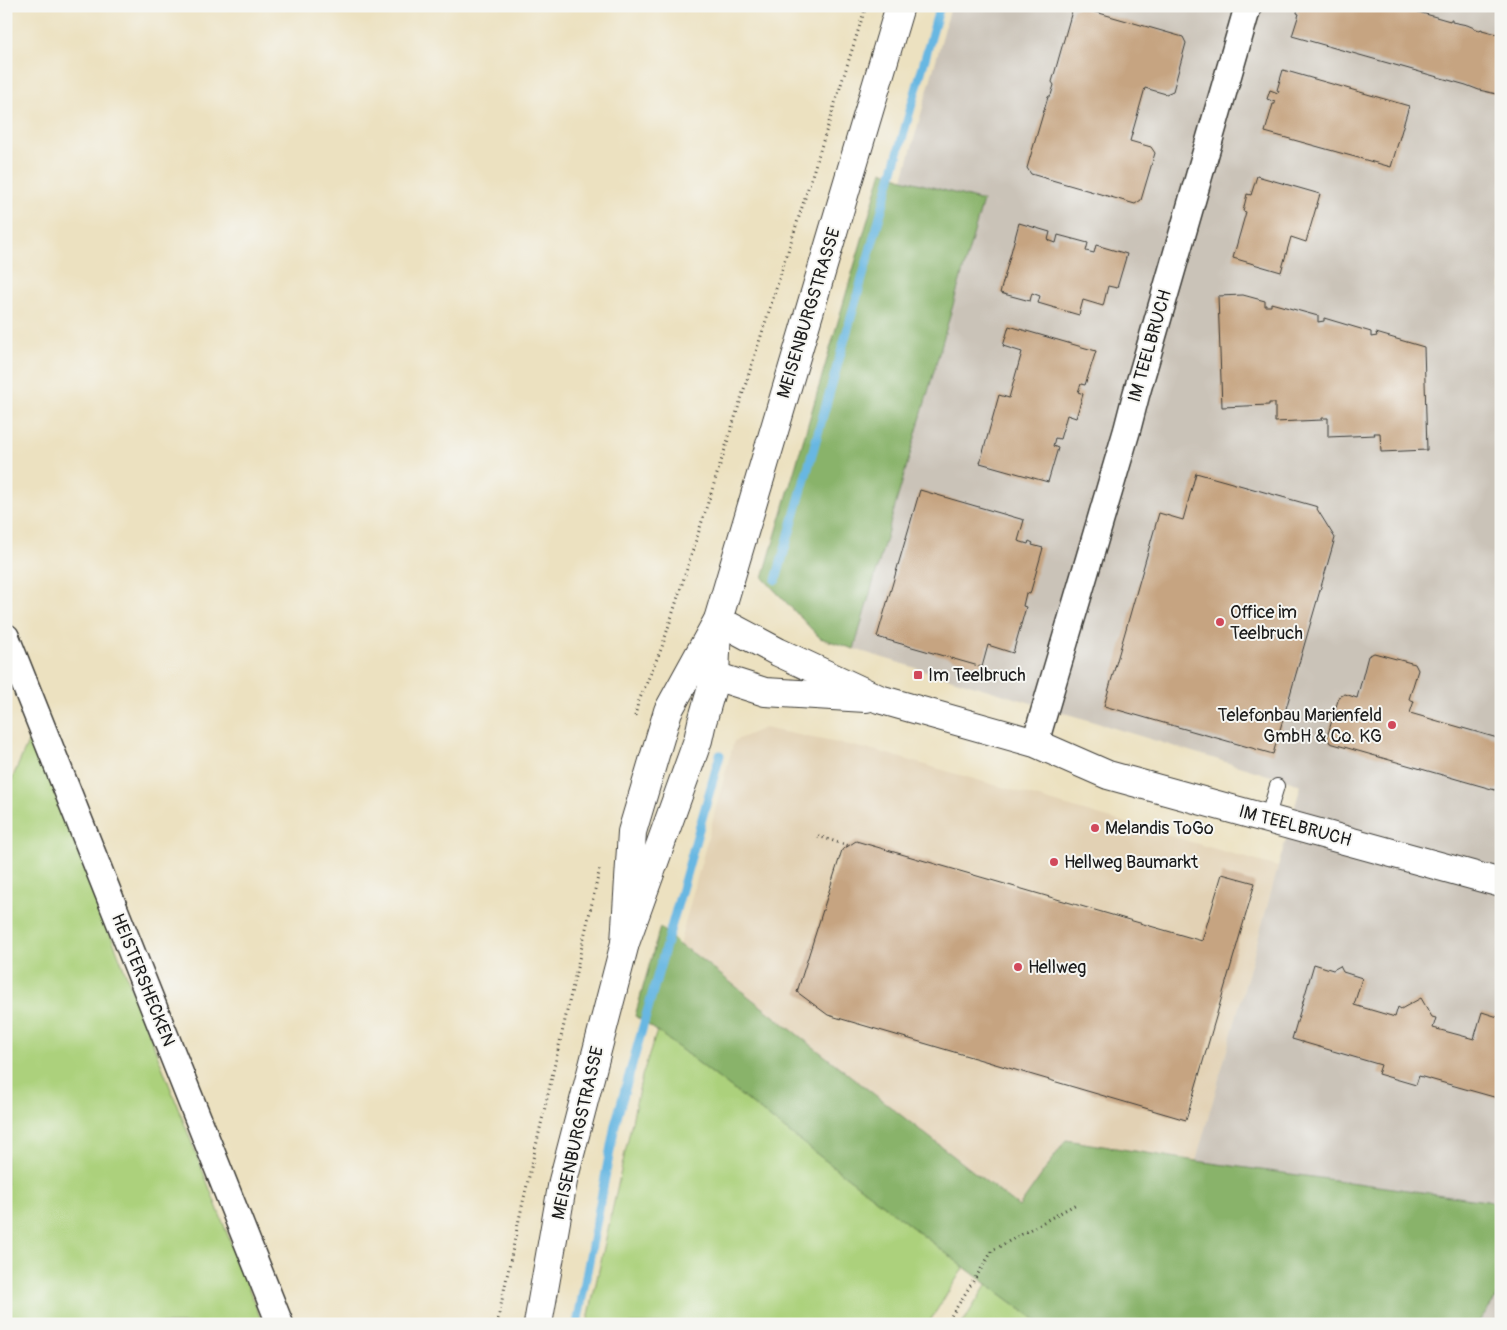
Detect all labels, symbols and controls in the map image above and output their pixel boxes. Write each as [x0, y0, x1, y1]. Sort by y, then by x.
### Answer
street label: MEISENBURGSTRASSE [772, 225, 846, 401]
street label: IM TEELBRUCH [1123, 287, 1177, 405]
place label: Office im Teelbruch [1230, 601, 1303, 645]
marker: Office im Teelbruch [1214, 616, 1226, 628]
place label: Im Teelbruch [928, 664, 1026, 687]
marker: Im Teelbruch [912, 669, 924, 681]
place label: Telefonbau Marienfeld GmbH & Co. KG [1217, 704, 1382, 748]
marker: Telefonbau Marienfeld GmbH & Co. KG [1386, 719, 1398, 731]
street label: IM TEELBRUCH [1236, 800, 1354, 852]
place label: Melandis ToGo [1105, 817, 1214, 840]
marker: Melandis ToGo [1089, 822, 1101, 834]
place label: Hellweg Baumarkt [1064, 851, 1199, 874]
marker: Hellweg Baumarkt [1048, 856, 1060, 868]
street label: HEISTERSHECKEN [106, 910, 180, 1050]
place label: Hellweg [1028, 956, 1086, 979]
marker: Hellweg [1012, 961, 1024, 973]
street label: MEISENBURGSTRASSE [547, 1044, 609, 1222]

